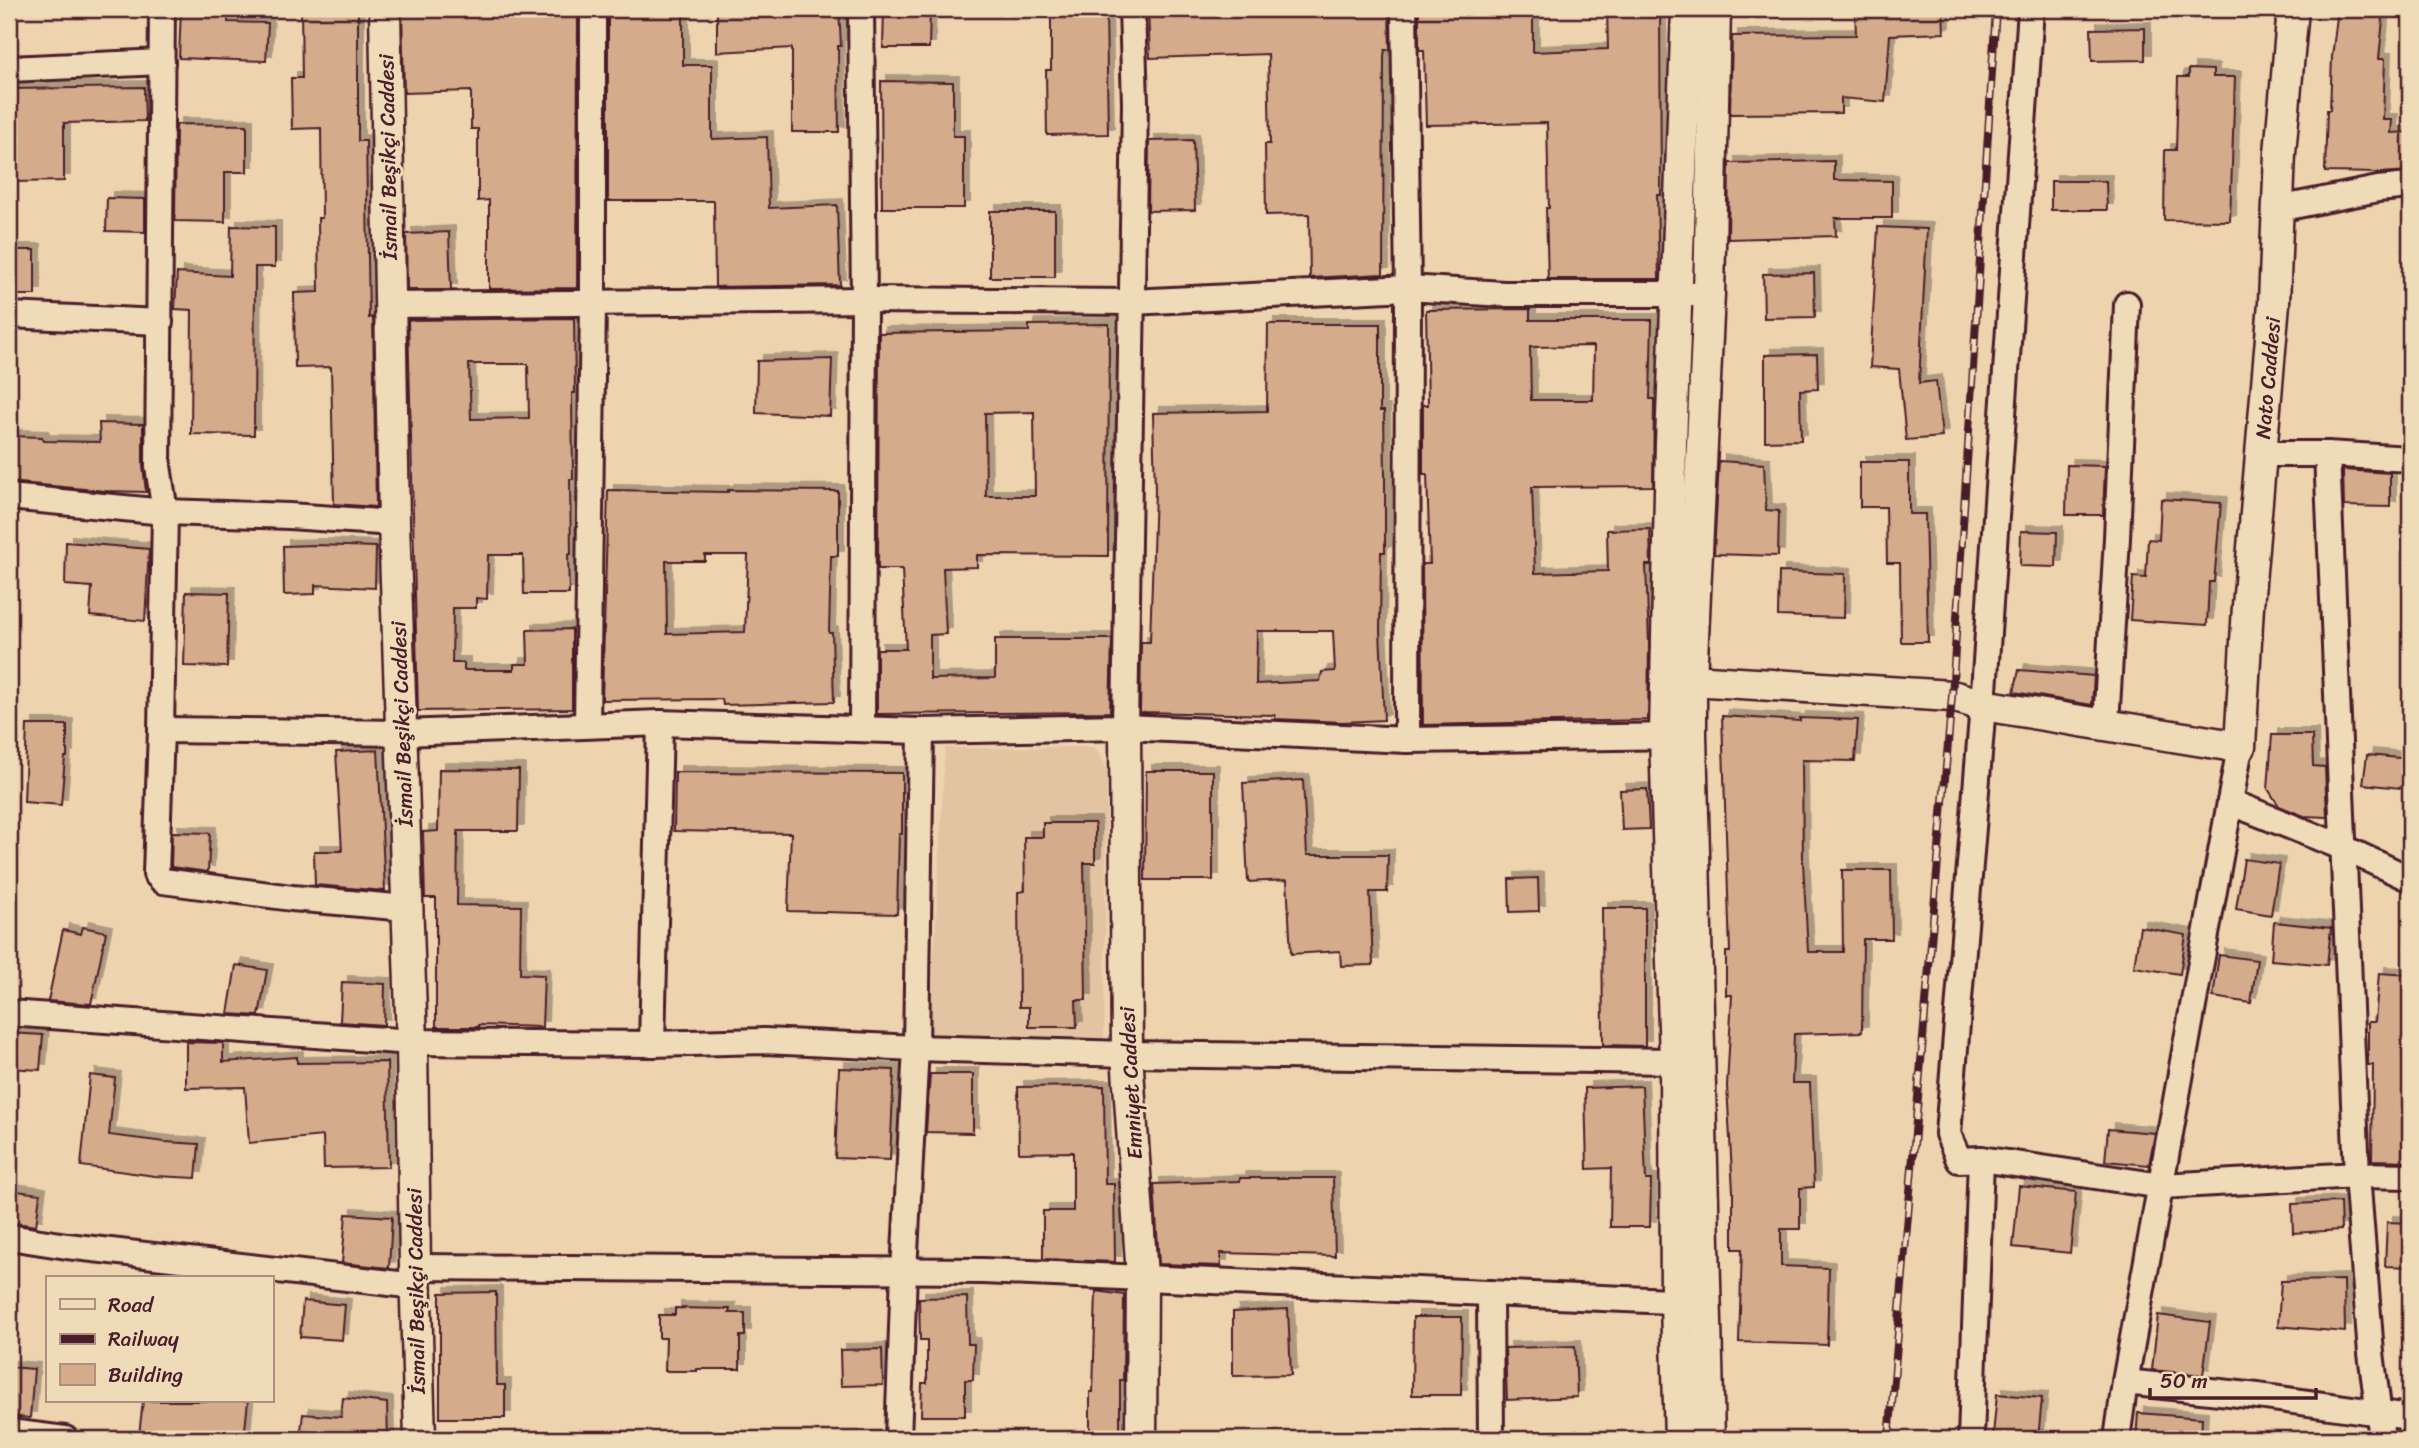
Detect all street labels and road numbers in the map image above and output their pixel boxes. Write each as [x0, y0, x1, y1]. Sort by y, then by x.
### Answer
street label: İsmail Beşikçi Caddesi [367, 53, 409, 261]
street label: Nato Caddesi [2244, 314, 2292, 441]
street label: İsmail Beşikçi Caddesi [379, 619, 425, 828]
street label: Emniyet Caddesi [1108, 1004, 1154, 1160]
street label: İsmail Beşikçi Caddesi [395, 1187, 437, 1395]

